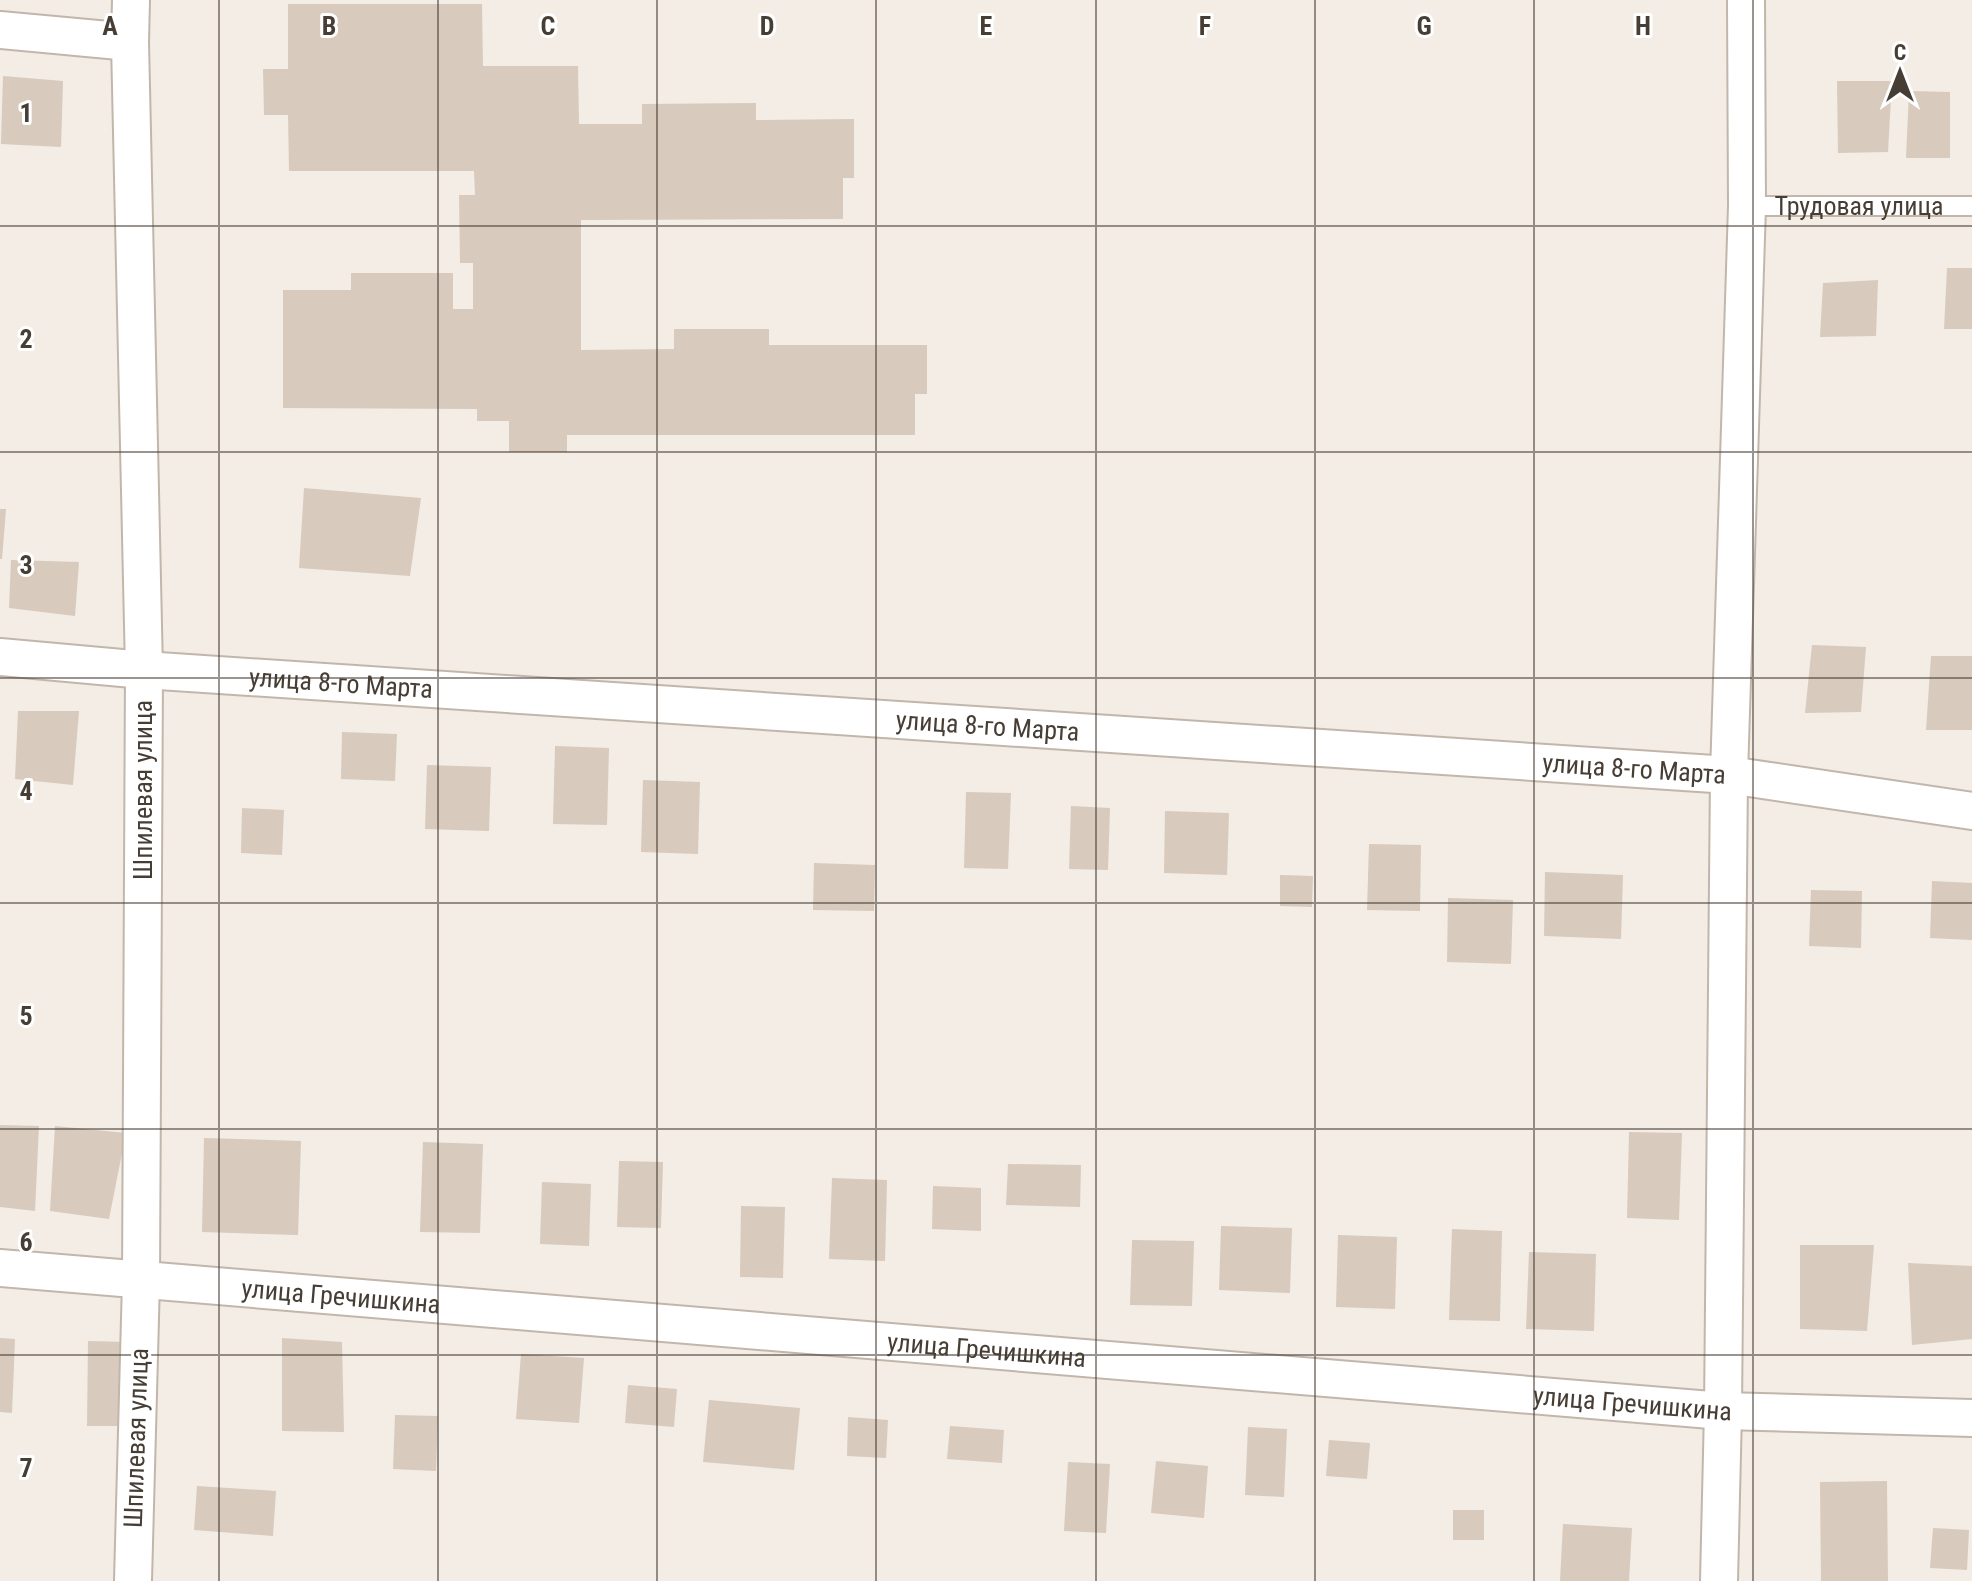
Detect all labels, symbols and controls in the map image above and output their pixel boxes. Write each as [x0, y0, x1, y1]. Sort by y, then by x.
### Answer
text: A [102, 11, 118, 41]
text: B [322, 11, 336, 41]
text: C [541, 11, 556, 41]
text: D [760, 11, 774, 41]
text: E [980, 11, 993, 41]
text: F [1199, 11, 1211, 41]
text: G [1416, 11, 1432, 41]
text: H [1635, 11, 1651, 41]
north arrow [1860, 32, 1940, 112]
text: С [1894, 40, 1906, 65]
text: 1 [19, 98, 33, 128]
street label: Трудовая улица [1774, 191, 1944, 221]
text: 2 [19, 324, 33, 354]
text: 3 [19, 550, 33, 580]
street label: улица 8-го Марта [248, 662, 434, 704]
street label: Шпилевая улица [128, 700, 158, 880]
street label: улица 8-го Марта [895, 705, 1080, 747]
street label: улица 8-го Марта [1541, 748, 1727, 790]
text: 4 [19, 776, 33, 806]
text: 5 [19, 1001, 33, 1031]
text: 6 [19, 1227, 33, 1257]
street label: улица Гречишкина [240, 1273, 441, 1319]
street label: улица Гречишкина [886, 1327, 1087, 1373]
street label: Шпилевая улица [118, 1347, 154, 1529]
street label: улица Гречишкина [1532, 1380, 1732, 1426]
text: 7 [19, 1453, 33, 1483]

